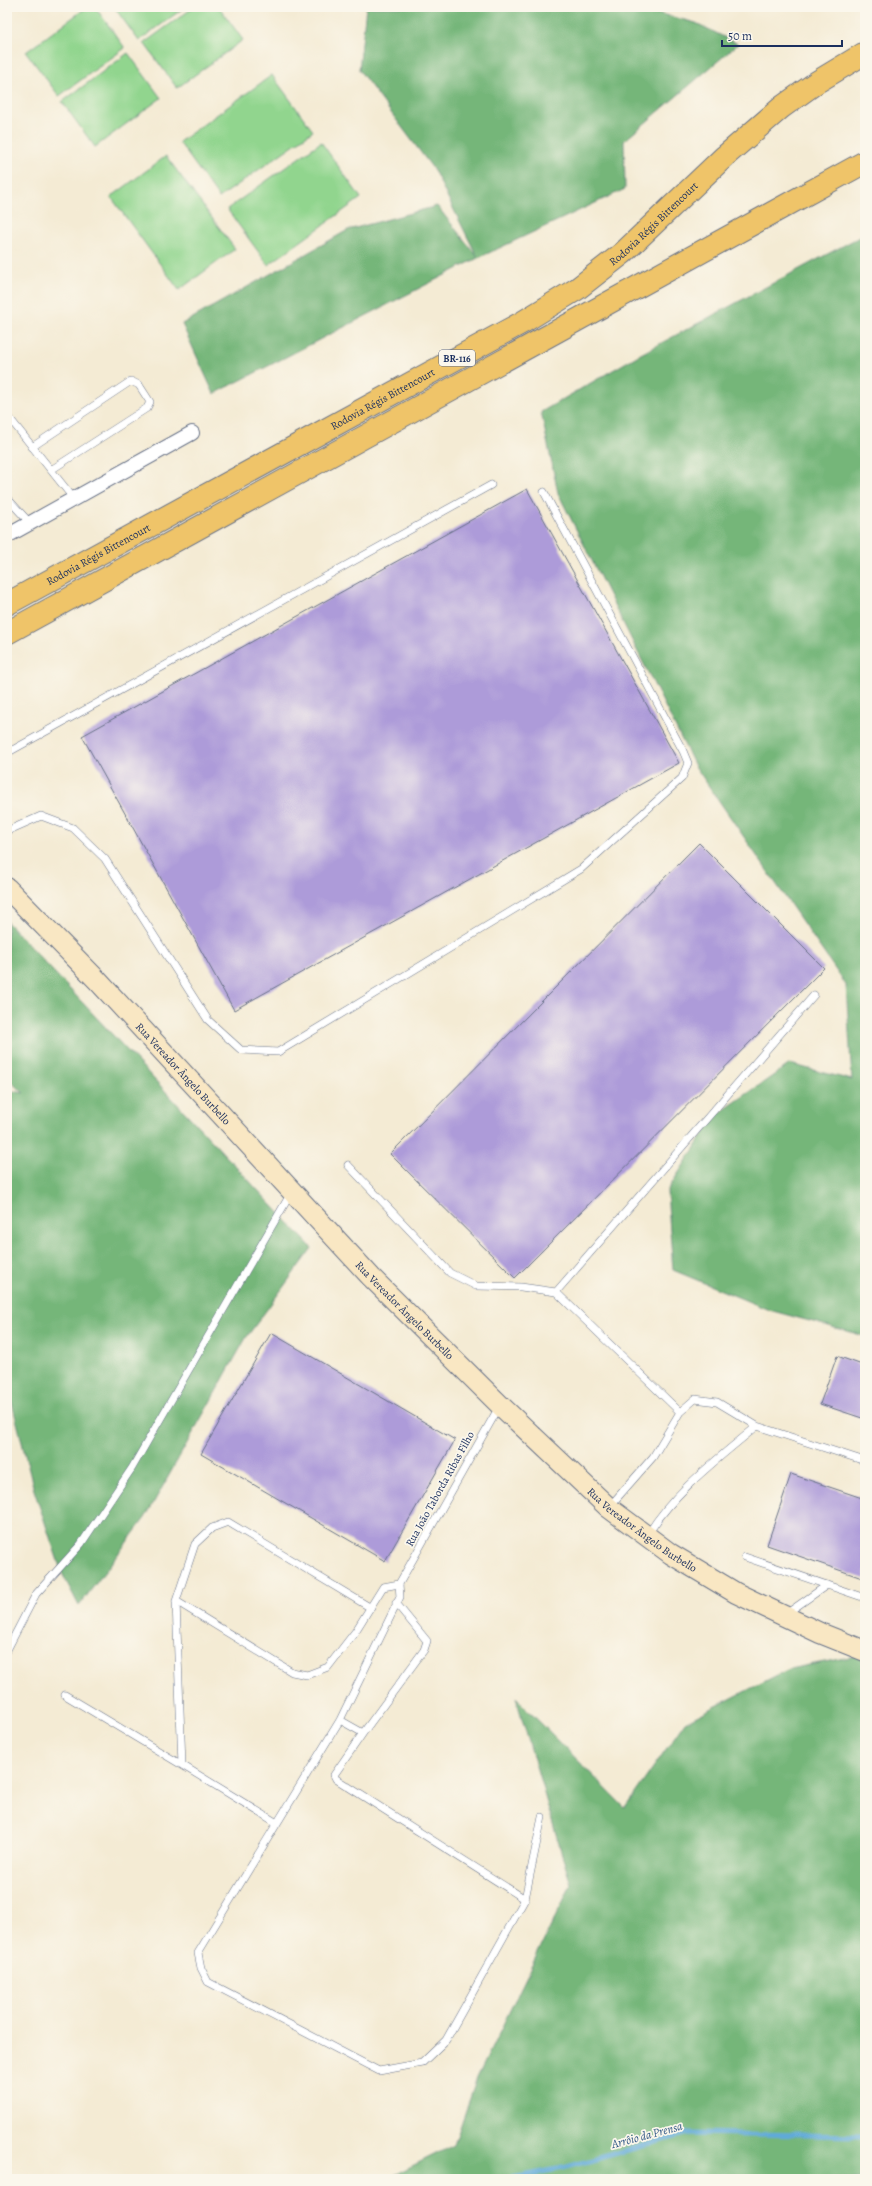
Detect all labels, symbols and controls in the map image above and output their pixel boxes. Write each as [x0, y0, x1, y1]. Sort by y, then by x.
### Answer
scale bar [722, 22, 842, 48]
text: 50 m [728, 28, 752, 44]
street label: Rodovia Régis Bittencourt [606, 178, 701, 269]
road number: BR-116 [439, 350, 475, 366]
street label: Rodovia Régis Bittencourt [328, 364, 438, 433]
street label: Rodovia Régis Bittencourt [44, 519, 153, 589]
street label: Rua Vereador Ângelo Burbello [132, 1019, 235, 1128]
street label: Rua Vereador Ângelo Burbello [352, 1257, 458, 1363]
street label: Rua João Taborda Ribas Filho [402, 1428, 478, 1549]
street label: Rua Vereador Ângelo Burbello [584, 1484, 700, 1576]
water label: Arrôio da Prensa [609, 2118, 685, 2152]

